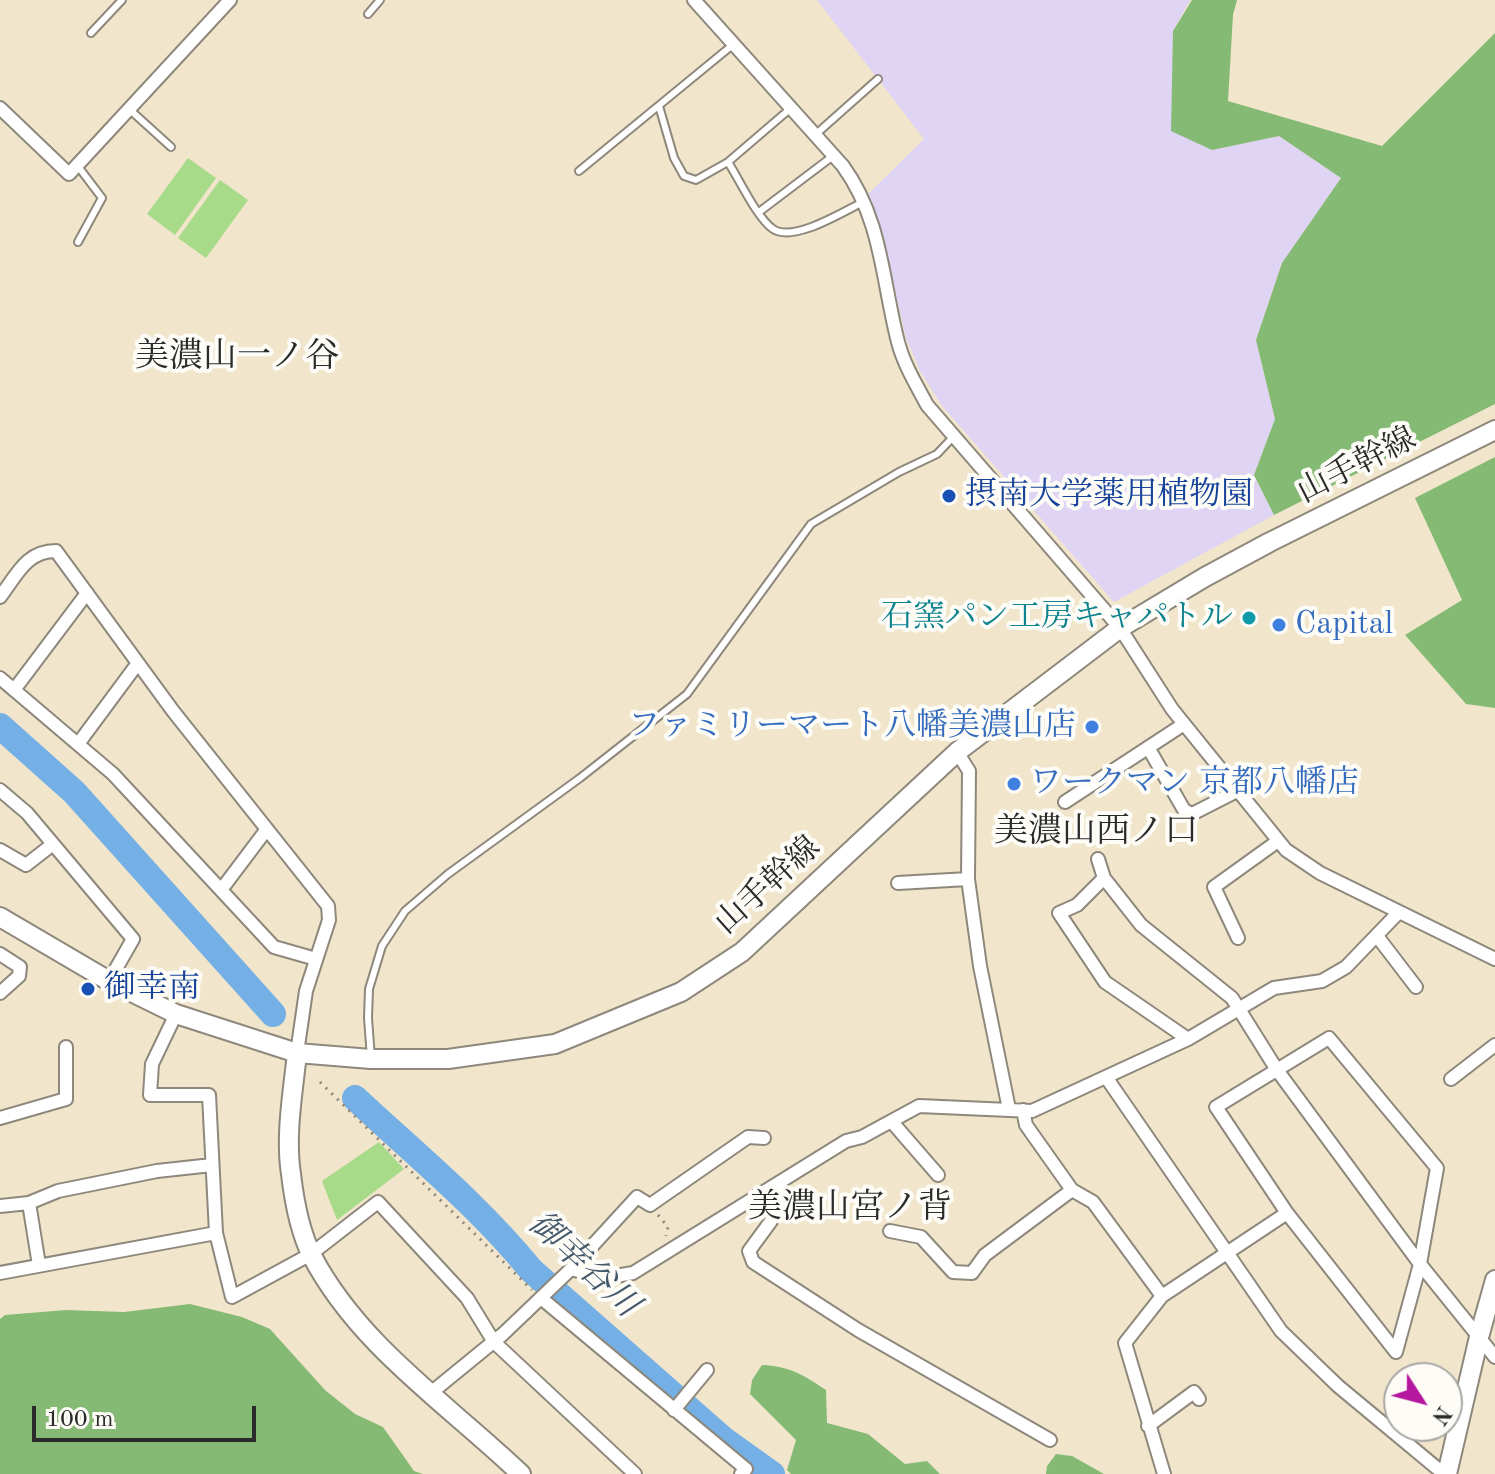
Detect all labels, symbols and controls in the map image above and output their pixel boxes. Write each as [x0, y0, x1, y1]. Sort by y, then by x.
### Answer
district label: 美濃山一ノ谷 [135, 337, 339, 377]
street label: 山手幹線 [1291, 420, 1423, 512]
place label: 摂南大学薬用植物園 [965, 477, 1253, 515]
marker: 摂南大学薬用植物園 [940, 487, 958, 505]
place label: 石窯パン工房キャパトル [881, 599, 1233, 637]
place label: Capital [1295, 606, 1393, 644]
marker: 石窯パン工房キャパトル [1240, 609, 1258, 627]
marker: Capital [1270, 616, 1288, 634]
place label: ファミリーマート八幡美濃山店 [628, 708, 1076, 746]
marker: ファミリーマート八幡美濃山店 [1083, 718, 1101, 736]
place label: ワークマン 京都八幡店 [1030, 765, 1359, 803]
marker: ワークマン 京都八幡店 [1005, 775, 1023, 793]
district label: 美濃山西ノ口 [994, 812, 1198, 852]
street label: 山手幹線 [708, 829, 828, 943]
place label: 御幸南 [104, 970, 200, 1008]
marker: 御幸南 [79, 980, 97, 998]
district label: 美濃山宮ノ背 [748, 1188, 952, 1228]
water label: 御幸谷川 [519, 1204, 647, 1326]
north arrow [1383, 1362, 1463, 1442]
scale bar [36, 1390, 260, 1440]
text: N [1427, 1402, 1455, 1428]
text: 100 m [46, 1408, 114, 1432]

